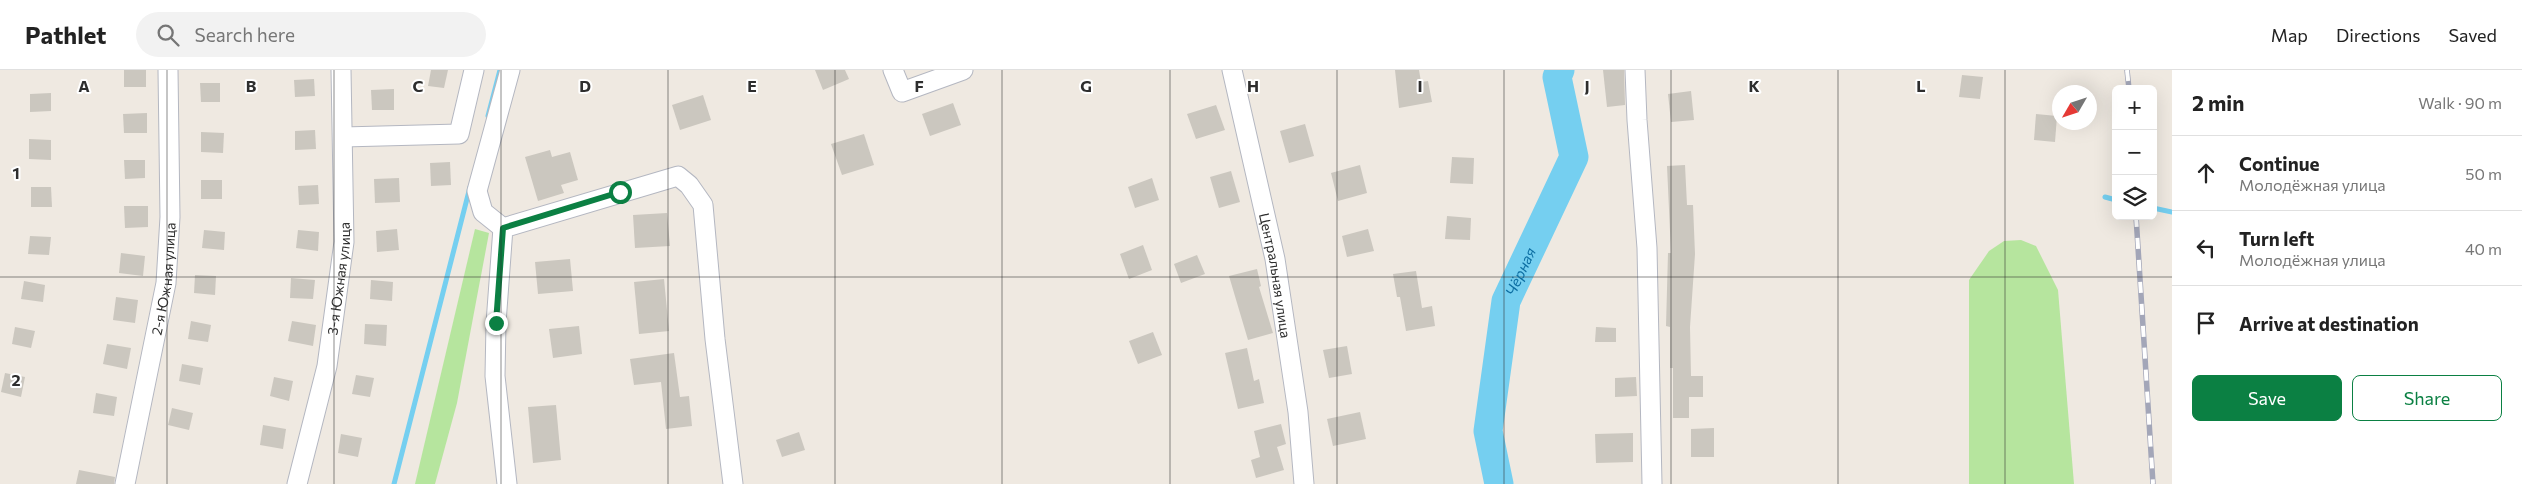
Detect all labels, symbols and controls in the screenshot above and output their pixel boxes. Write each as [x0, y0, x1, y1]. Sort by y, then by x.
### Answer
search box [136, 12, 486, 57]
text: Pathlet [25, 20, 106, 49]
icon: search [154, 21, 182, 49]
text: Search here [194, 23, 295, 46]
text: Map [2271, 24, 2308, 46]
text: Directions [2336, 24, 2420, 46]
text: Saved [2448, 24, 2497, 46]
text: A [78, 76, 90, 95]
text: B [246, 76, 257, 95]
text: C [413, 76, 424, 95]
text: D [579, 76, 591, 95]
text: E [747, 76, 757, 95]
text: F [914, 76, 924, 95]
text: G [1080, 76, 1092, 95]
text: H [1247, 76, 1259, 95]
text: I [1417, 76, 1423, 95]
text: J [1584, 76, 1590, 95]
text: K [1748, 76, 1760, 95]
text: L [1916, 76, 1926, 95]
north arrow [2052, 85, 2097, 130]
map controls [2112, 85, 2157, 220]
button: + [2112, 85, 2157, 130]
text: 2 min [2192, 90, 2244, 115]
text: Walk · 90 m [2418, 93, 2502, 112]
button: − [2112, 130, 2157, 175]
text: Continue [2239, 152, 2319, 175]
icon: ahead [2192, 159, 2220, 187]
text: 1 [12, 163, 20, 182]
text: 50 m [2465, 164, 2502, 183]
button: layers [2112, 175, 2157, 220]
text: Молодёжная улица [2239, 175, 2386, 194]
route start [609, 181, 632, 204]
street label: Центральная улица [1256, 211, 1295, 339]
street label: 2-я Южная улица [147, 222, 178, 337]
street label: 3-я Южная улица [323, 222, 353, 336]
text: Turn left [2239, 227, 2314, 250]
icon: left [2192, 234, 2220, 262]
text: 40 m [2465, 239, 2502, 258]
water label: Чёрная [1501, 244, 1539, 298]
text: Молодёжная улица [2239, 250, 2386, 269]
icon: arrive [2192, 309, 2220, 337]
route end [485, 312, 508, 335]
text: Arrive at destination [2239, 312, 2419, 335]
text: 2 [11, 370, 21, 389]
button: Save [2192, 375, 2342, 421]
button: Share [2352, 375, 2502, 421]

